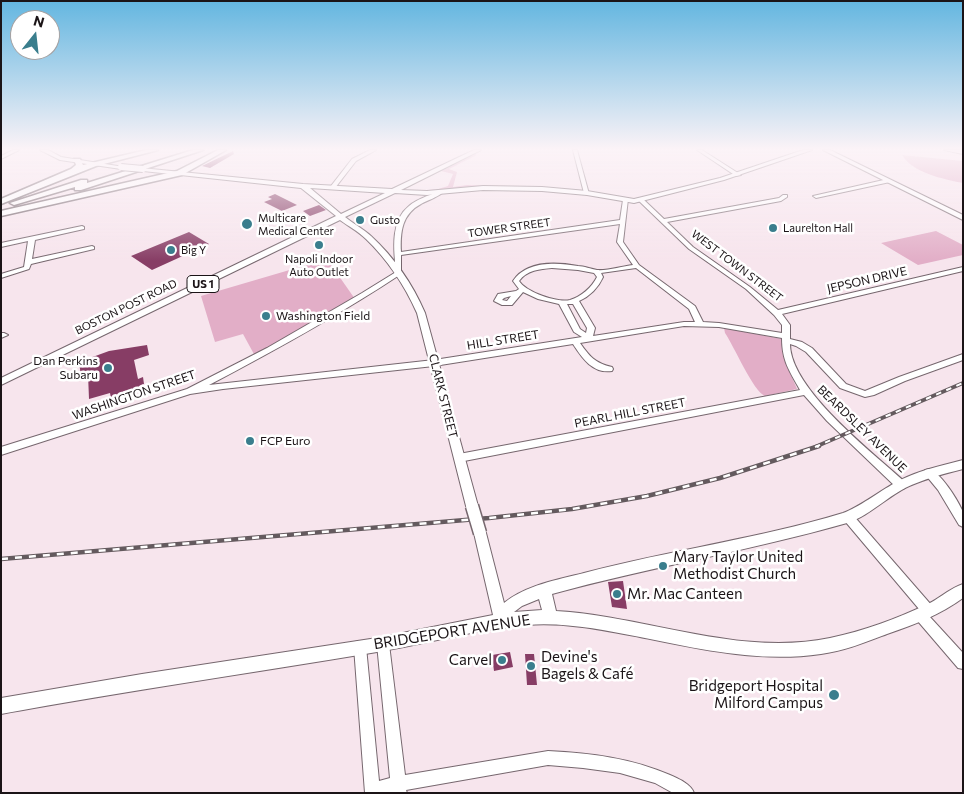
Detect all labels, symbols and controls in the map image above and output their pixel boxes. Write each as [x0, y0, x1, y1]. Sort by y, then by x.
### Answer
north arrow [10, 10, 60, 60]
text: N [32, 11, 46, 31]
place label: Multicare Medical Center [258, 211, 334, 237]
place label: Gusto [370, 213, 400, 227]
marker: Gusto [354, 214, 366, 226]
street label: TOWER STREET [467, 216, 551, 240]
marker: Multicare Medical Center [240, 217, 254, 231]
place label: Laurelton Hall [783, 221, 853, 235]
marker: Laurelton Hall [767, 222, 779, 234]
street label: WEST TOWN STREET [689, 227, 785, 305]
marker: Napoli Indoor Auto Outlet [313, 239, 325, 251]
place label: Big Y [181, 243, 206, 257]
marker: Big Y [165, 244, 177, 256]
place label: Napoli Indoor Auto Outlet [285, 252, 353, 278]
street label: JEPSON DRIVE [825, 264, 909, 296]
road number: US 1 [187, 276, 219, 292]
street label: BOSTON POST ROAD [73, 277, 179, 337]
place label: Washington Field [276, 309, 370, 323]
marker: Washington Field [260, 310, 272, 322]
street label: HILL STREET [466, 327, 540, 353]
street label: CLARK STREET [426, 352, 460, 440]
place label: Dan Perkins Subaru [33, 354, 98, 382]
marker: Dan Perkins Subaru [102, 362, 114, 374]
street label: WASHINGTON STREET [70, 367, 198, 423]
street label: BEARDSLEY AVENUE [814, 383, 910, 475]
street label: PEARL HILL STREET [573, 395, 687, 431]
place label: FCP Euro [260, 434, 311, 448]
marker: FCP Euro [244, 435, 256, 447]
place label: Mary Taylor United Methodist Church [673, 548, 803, 583]
marker: Mary Taylor United Methodist Church [657, 560, 669, 572]
place label: Mr. Mac Canteen [627, 585, 743, 603]
marker: Mr. Mac Canteen [611, 588, 623, 600]
street label: BRIDGEPORT AVENUE [372, 611, 532, 653]
place label: Devine's Bagels & Café [541, 648, 633, 683]
place label: Carvel [449, 651, 492, 669]
marker: Carvel [496, 654, 508, 666]
marker: Devine's Bagels & Café [525, 660, 537, 672]
place label: Bridgeport Hospital Milford Campus [689, 677, 823, 712]
marker: Bridgeport Hospital Milford Campus [827, 688, 841, 702]

